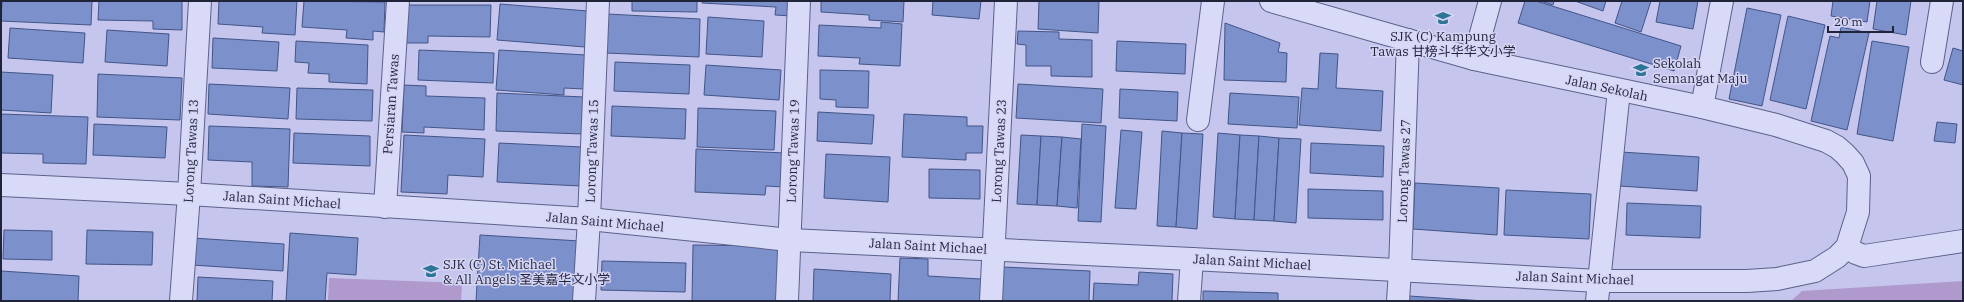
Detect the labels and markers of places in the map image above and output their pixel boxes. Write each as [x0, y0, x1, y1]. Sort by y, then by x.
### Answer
school or university icon: SJK (C) Kampung Tawas 甘榜斗华华文小学 [1434, 9, 1452, 27]
place label: SJK (C) Kampung Tawas 甘榜斗华华文小学 [1370, 28, 1516, 60]
place label: Sekolah Semangat Maju [1653, 55, 1747, 87]
school or university icon: Sekolah Semangat Maju [1632, 61, 1650, 79]
place label: SJK (C) St. Michael & All Angels 圣美嘉华文小学 [443, 256, 610, 288]
school or university icon: SJK (C) St. Michael & All Angels 圣美嘉华文小学 [422, 262, 440, 280]

